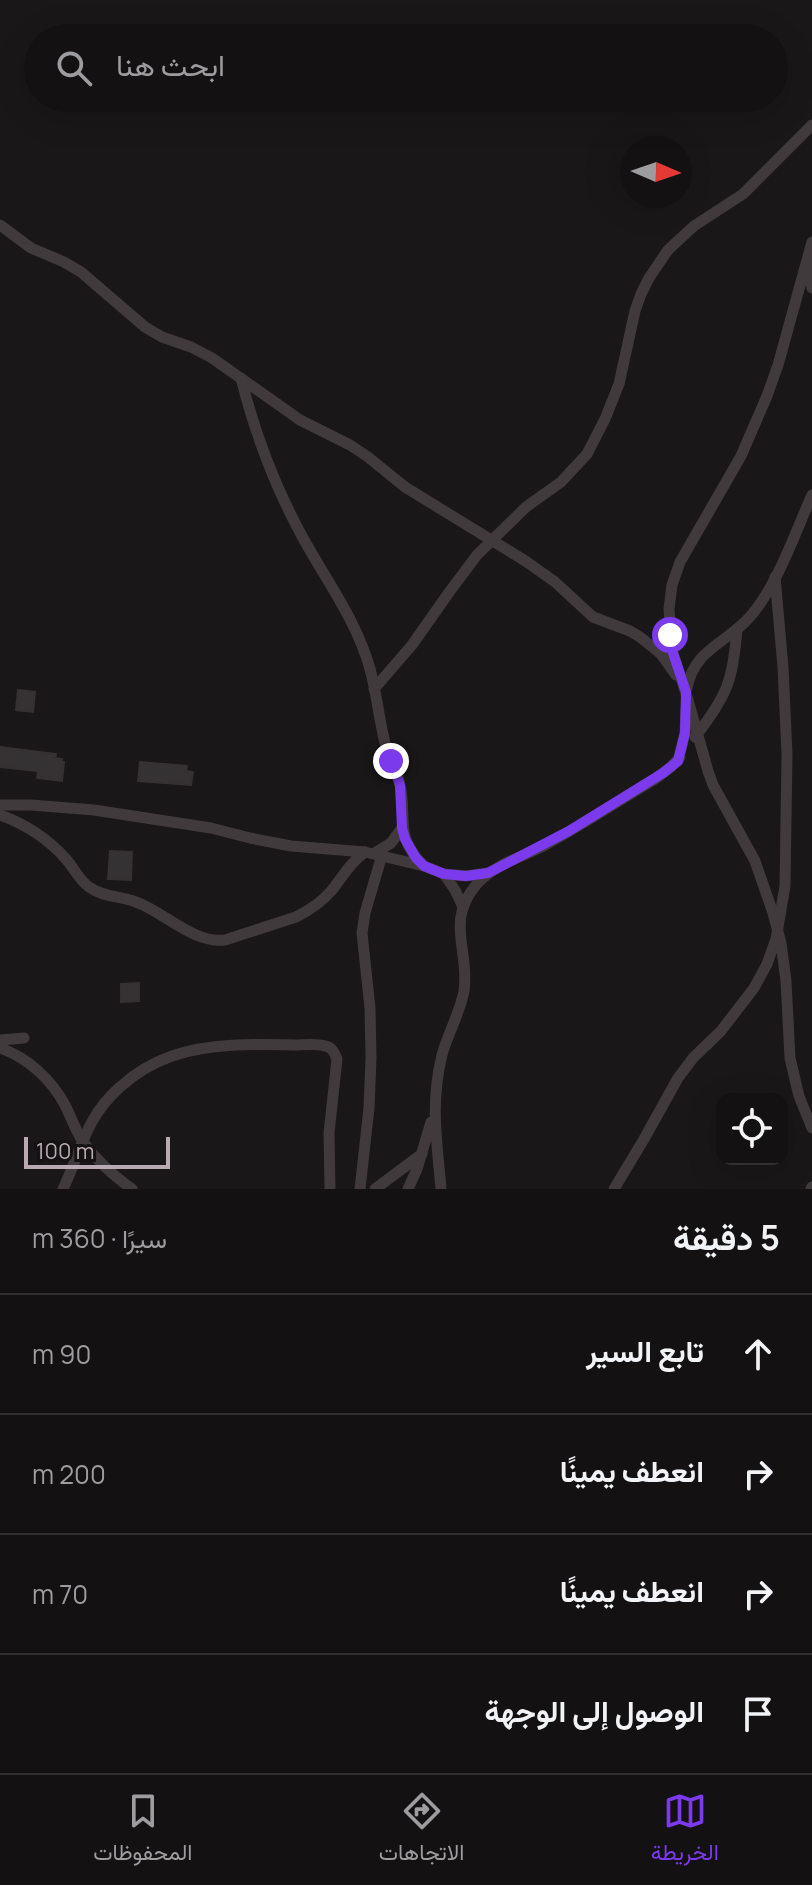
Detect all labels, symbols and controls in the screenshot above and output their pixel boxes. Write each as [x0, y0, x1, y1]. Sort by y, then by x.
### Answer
search box [24, 24, 788, 112]
text: ابحث هنا [116, 44, 225, 85]
icon: search [52, 46, 96, 90]
north arrow [620, 136, 692, 208]
route start [652, 617, 688, 653]
route end [373, 743, 409, 779]
map controls [716, 1093, 788, 1165]
button: locate [716, 1093, 788, 1165]
scale bar [24, 1133, 170, 1169]
text: 100 m [36, 1136, 94, 1166]
text: 5 دقيقة [673, 1214, 780, 1260]
text: سيرًا · 360 m [32, 1220, 167, 1256]
text: تابع السير [586, 1330, 704, 1371]
icon: ahead [736, 1332, 780, 1376]
text: 90 m [32, 1336, 91, 1372]
text: انعطف يمينًا [560, 1450, 704, 1491]
icon: right [736, 1452, 780, 1496]
text: 200 m [32, 1456, 106, 1492]
text: انعطف يمينًا [560, 1570, 704, 1611]
icon: right [736, 1572, 780, 1616]
text: 70 m [32, 1576, 88, 1612]
text: الوصول إلى الوجهة [485, 1690, 704, 1731]
icon: arrive [736, 1692, 780, 1736]
tab: المحفوظات [93, 1789, 192, 1872]
tab: الاتجاهات [379, 1789, 464, 1872]
tab: الخريطة [651, 1789, 719, 1872]

